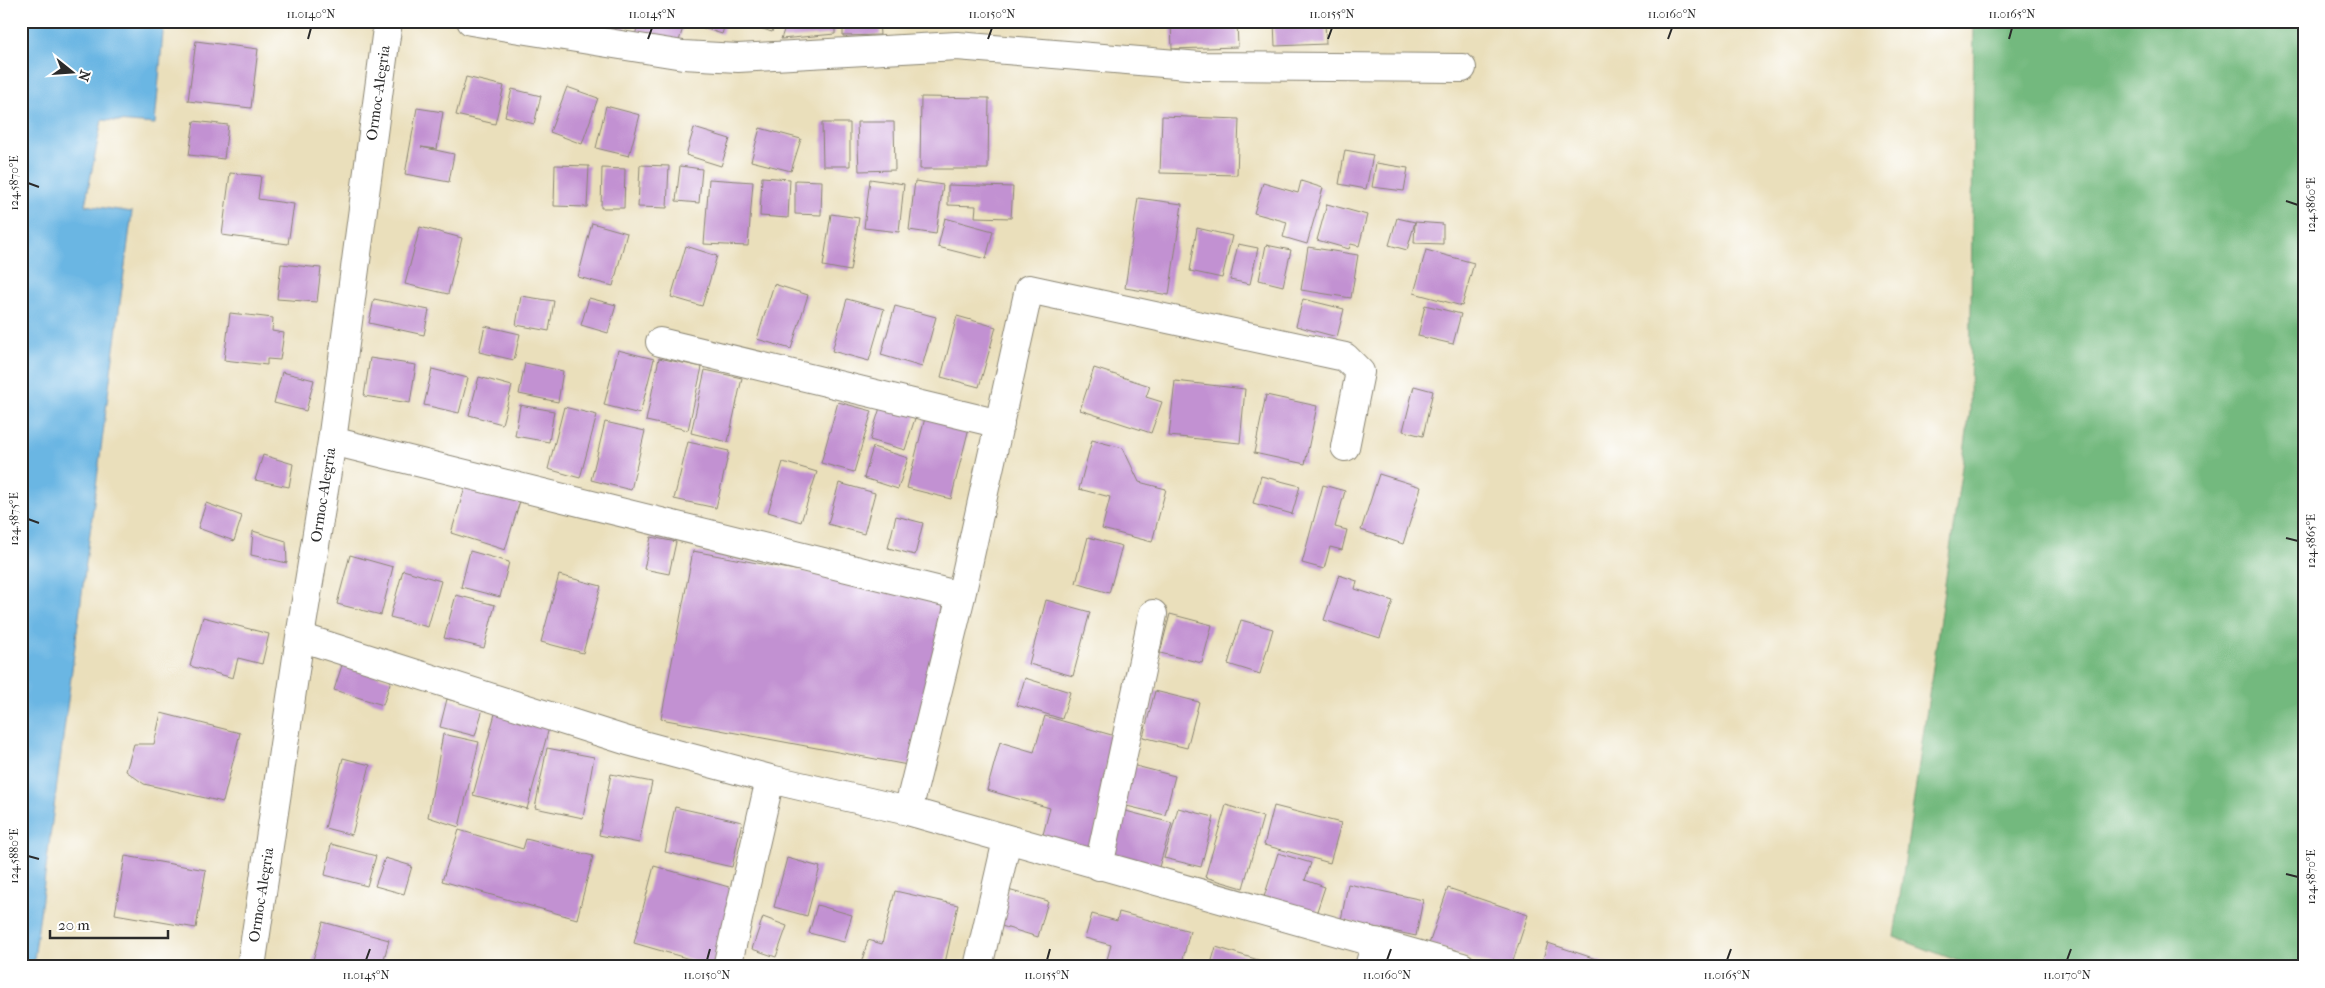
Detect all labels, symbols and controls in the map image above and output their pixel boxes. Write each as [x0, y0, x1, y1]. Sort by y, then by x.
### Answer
text: 11.0140°N [287, 7, 335, 21]
text: 11.0145°N [628, 7, 676, 21]
text: 11.0150°N [969, 7, 1015, 21]
text: 11.0155°N [1309, 7, 1355, 21]
text: 11.0160°N [1648, 7, 1696, 21]
text: 11.0165°N [1989, 7, 2035, 21]
street label: Ormoc-Alegria [362, 43, 394, 142]
north arrow [48, 48, 98, 98]
text: N [74, 68, 94, 84]
text: 124.5870°E [7, 156, 21, 210]
text: 124.5860°E [2304, 177, 2318, 233]
street label: Ormoc-Alegria [307, 445, 340, 544]
text: 124.5875°E [7, 492, 21, 546]
text: 124.5865°E [2304, 514, 2318, 568]
text: 124.5880°E [7, 828, 21, 884]
street label: Ormoc-Alegria [245, 845, 278, 944]
text: 124.5870°E [2304, 850, 2318, 904]
scale bar [50, 908, 168, 940]
text: 20 m [58, 916, 90, 934]
text: 11.0145°N [342, 968, 390, 982]
text: 11.0150°N [684, 968, 730, 982]
text: 11.0155°N [1024, 968, 1070, 982]
text: 11.0160°N [1363, 968, 1411, 982]
text: 11.0165°N [1704, 968, 1750, 982]
text: 11.0170°N [2043, 968, 2091, 982]

